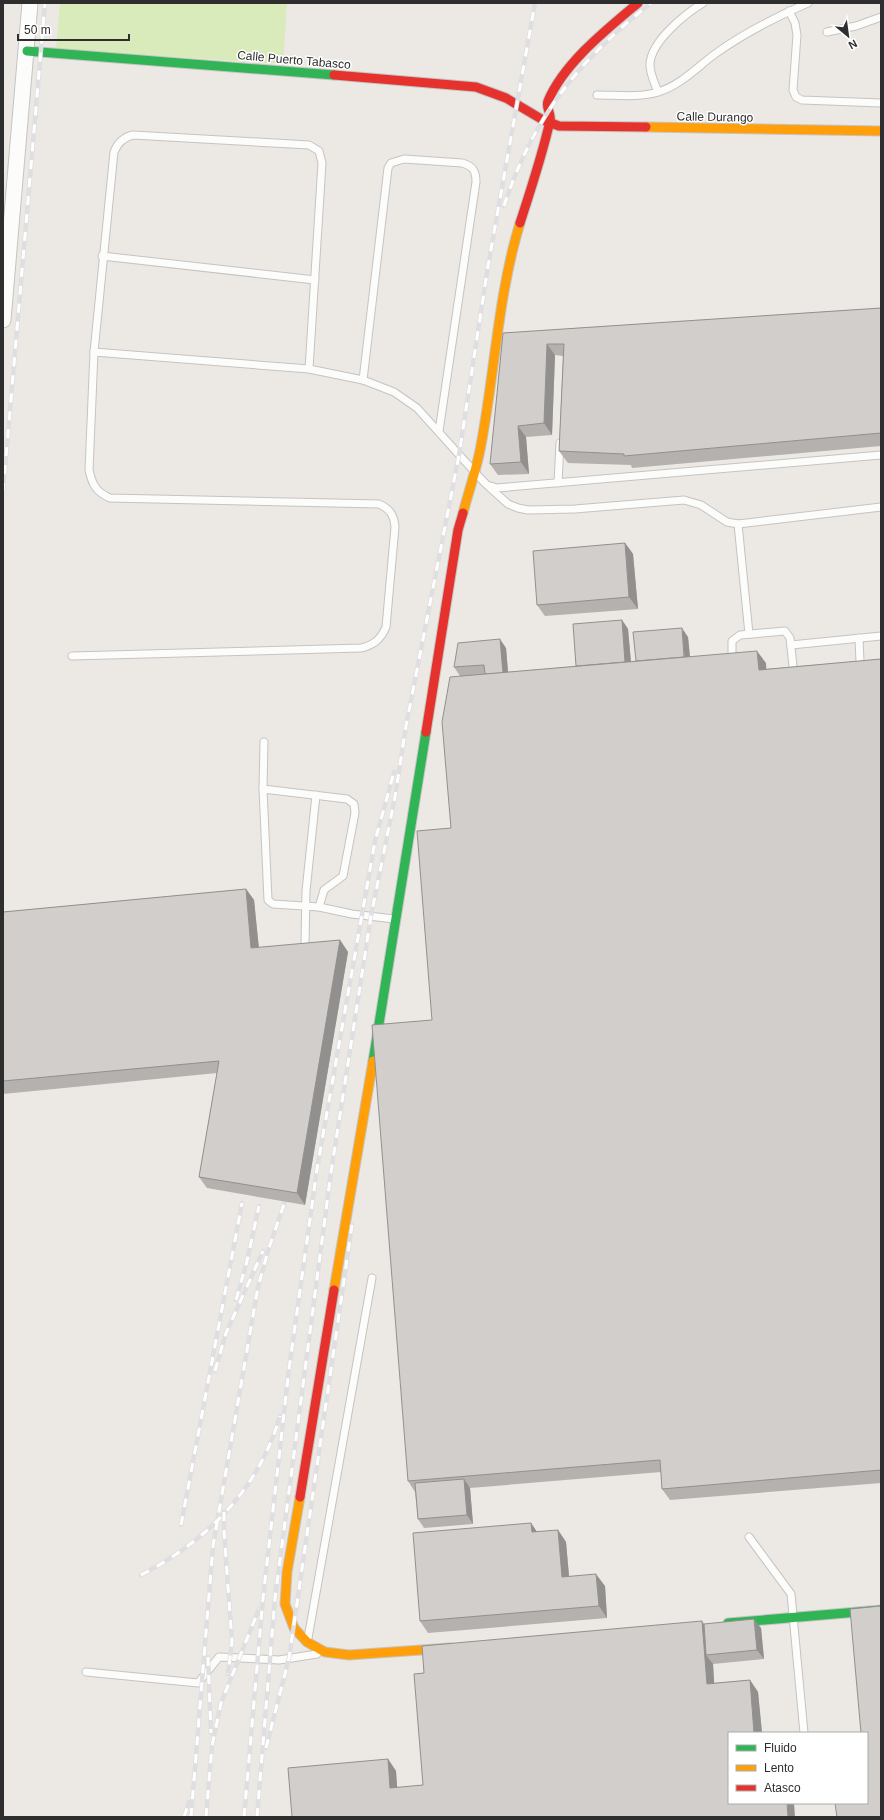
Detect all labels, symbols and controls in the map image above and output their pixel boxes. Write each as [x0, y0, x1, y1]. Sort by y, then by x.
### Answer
scale bar [18, 16, 129, 42]
north arrow [828, 16, 868, 56]
text: 50 m [24, 23, 51, 37]
text: N [846, 38, 859, 52]
street label: Calle Puerto Tabasco [237, 48, 352, 72]
street label: Calle Durango [677, 109, 754, 125]
legend [728, 1732, 868, 1804]
text: Fluido [764, 1741, 797, 1755]
text: Lento [764, 1761, 794, 1775]
text: Atasco [764, 1781, 801, 1795]

